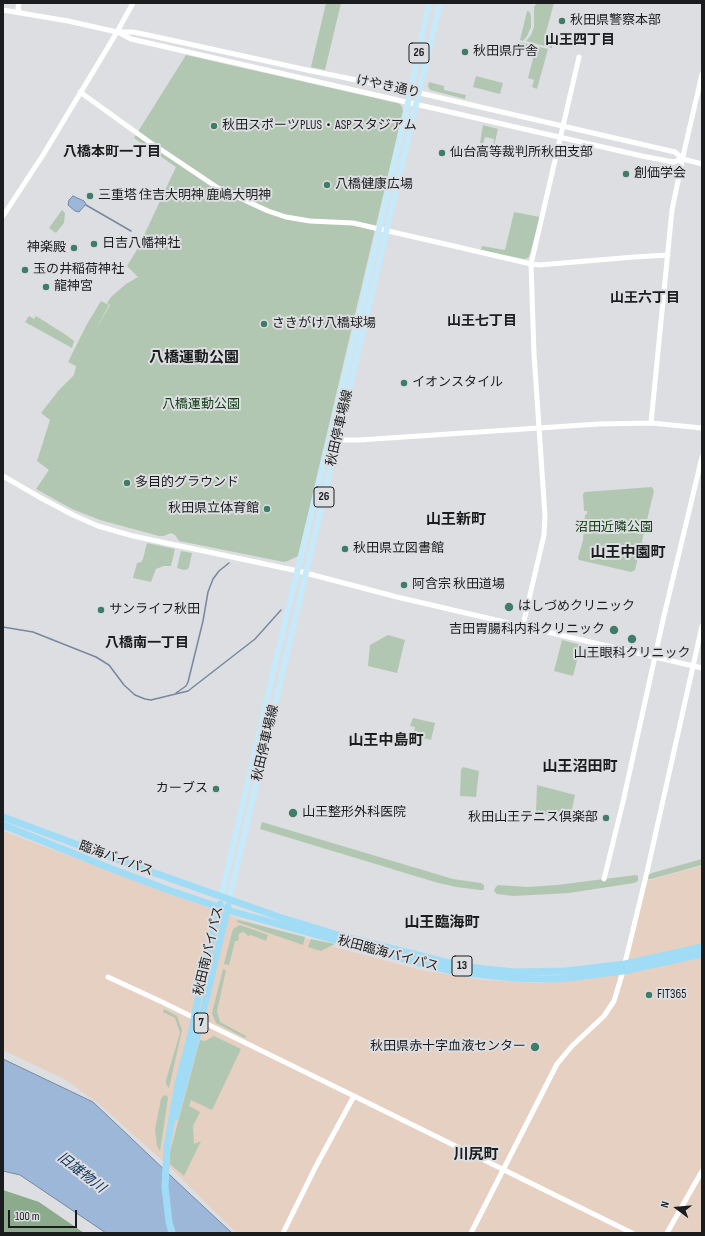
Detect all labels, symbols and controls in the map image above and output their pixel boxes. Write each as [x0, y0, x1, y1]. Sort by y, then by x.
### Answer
place label: 秋田県警察本部 [570, 13, 661, 29]
marker: 秋田県警察本部 [557, 16, 567, 26]
district label: 山王四丁目 [545, 32, 615, 48]
road number: 26 [409, 43, 429, 63]
place label: 秋田県庁舎 [473, 44, 538, 60]
marker: 秋田県庁舎 [460, 47, 470, 57]
street label: けやき通り [355, 73, 421, 101]
place label: 秋田スポーツPLUS・ASPスタジアム [222, 118, 417, 134]
marker: 秋田スポーツPLUS・ASPスタジアム [209, 121, 219, 131]
district label: 八橋本町一丁目 [63, 144, 161, 160]
place label: 仙台高等裁判所秋田支部 [450, 145, 593, 161]
marker: 仙台高等裁判所秋田支部 [437, 148, 447, 158]
place label: 創価学会 [634, 166, 686, 182]
marker: 創価学会 [621, 169, 631, 179]
place label: 八橋健康広場 [335, 177, 413, 193]
marker: 八橋健康広場 [322, 180, 332, 190]
place label: 三重塔 住吉大明神 鹿嶋大明神 [98, 188, 271, 204]
marker: 三重塔 住吉大明神 鹿嶋大明神 [85, 191, 95, 201]
place label: 日吉八幡神社 [102, 236, 180, 252]
marker: 日吉八幡神社 [89, 239, 99, 249]
place label: 神楽殿 [27, 240, 66, 256]
marker: 神楽殿 [69, 243, 79, 253]
place label: 玉の井稲荷神社 [33, 262, 124, 278]
marker: 玉の井稲荷神社 [20, 265, 30, 275]
place label: 龍神宮 [54, 279, 93, 295]
marker: 龍神宮 [41, 282, 51, 292]
district label: 山王六丁目 [610, 290, 680, 306]
district label: 山王七丁目 [447, 313, 517, 329]
place label: さきがけ八橋球場 [272, 316, 376, 332]
marker: さきがけ八橋球場 [259, 319, 269, 329]
district label: 八橋運動公園 [149, 349, 239, 367]
place label: イオンスタイル [412, 375, 503, 391]
marker: イオンスタイル [399, 378, 409, 388]
street label: 秋田停車場線 [324, 388, 356, 468]
park label: 八橋運動公園 [162, 397, 240, 413]
place label: 多目的グラウンド [135, 475, 239, 491]
marker: 多目的グラウンド [122, 478, 132, 488]
road number: 26 [314, 487, 334, 507]
place label: 秋田県立体育館 [168, 501, 259, 517]
marker: 秋田県立体育館 [262, 504, 272, 514]
district label: 山王新町 [426, 511, 486, 529]
park label: 沼田近隣公園 [575, 520, 653, 536]
place label: 秋田県立図書館 [353, 541, 444, 557]
marker: 秋田県立図書館 [340, 544, 350, 554]
district label: 山王中園町 [591, 544, 665, 562]
place label: 阿含宗 秋田道場 [412, 577, 505, 593]
marker: 阿含宗 秋田道場 [399, 580, 409, 590]
place label: はしづめクリニック [518, 599, 635, 615]
marker: はしづめクリニック [503, 601, 515, 613]
place label: サンライフ秋田 [109, 602, 200, 618]
marker: サンライフ秋田 [96, 605, 106, 615]
place label: 吉田胃腸科内科クリニック [449, 622, 605, 638]
marker: 吉田胃腸科内科クリニック [608, 624, 620, 636]
marker: 山王眼科クリニック [626, 633, 638, 645]
district label: 八橋南一丁目 [105, 635, 189, 651]
place label: 山王眼科クリニック [574, 646, 690, 662]
street label: 秋田停車場線 [250, 703, 282, 783]
district label: 山王中島町 [349, 732, 423, 750]
district label: 山王沼田町 [543, 758, 617, 776]
place label: カーブス [156, 781, 208, 797]
marker: カーブス [211, 784, 221, 794]
place label: 山王整形外科医院 [302, 805, 406, 821]
marker: 山王整形外科医院 [287, 807, 299, 819]
place label: 秋田山王テニス倶楽部 [468, 810, 598, 826]
marker: 秋田山王テニス倶楽部 [601, 813, 611, 823]
street label: 臨海バイパス [77, 838, 155, 880]
street label: 秋田南バイパス [191, 905, 227, 997]
district label: 山王臨海町 [405, 914, 479, 932]
street label: 秋田臨海バイパス [336, 933, 440, 975]
road number: 13 [452, 956, 472, 976]
place label: FIT365 [657, 987, 686, 1003]
marker: FIT365 [644, 990, 654, 1000]
road number: 7 [194, 1013, 208, 1033]
place label: 秋田県赤十字血液センター [370, 1039, 526, 1055]
marker: 秋田県赤十字血液センター [529, 1041, 541, 1053]
district label: 川尻町 [454, 1146, 498, 1164]
water label: 旧雄物川 [54, 1149, 108, 1197]
north arrow [657, 1188, 697, 1228]
text: N [658, 1200, 672, 1209]
scale bar [10, 1202, 79, 1228]
text: 100 m [15, 1209, 40, 1224]

